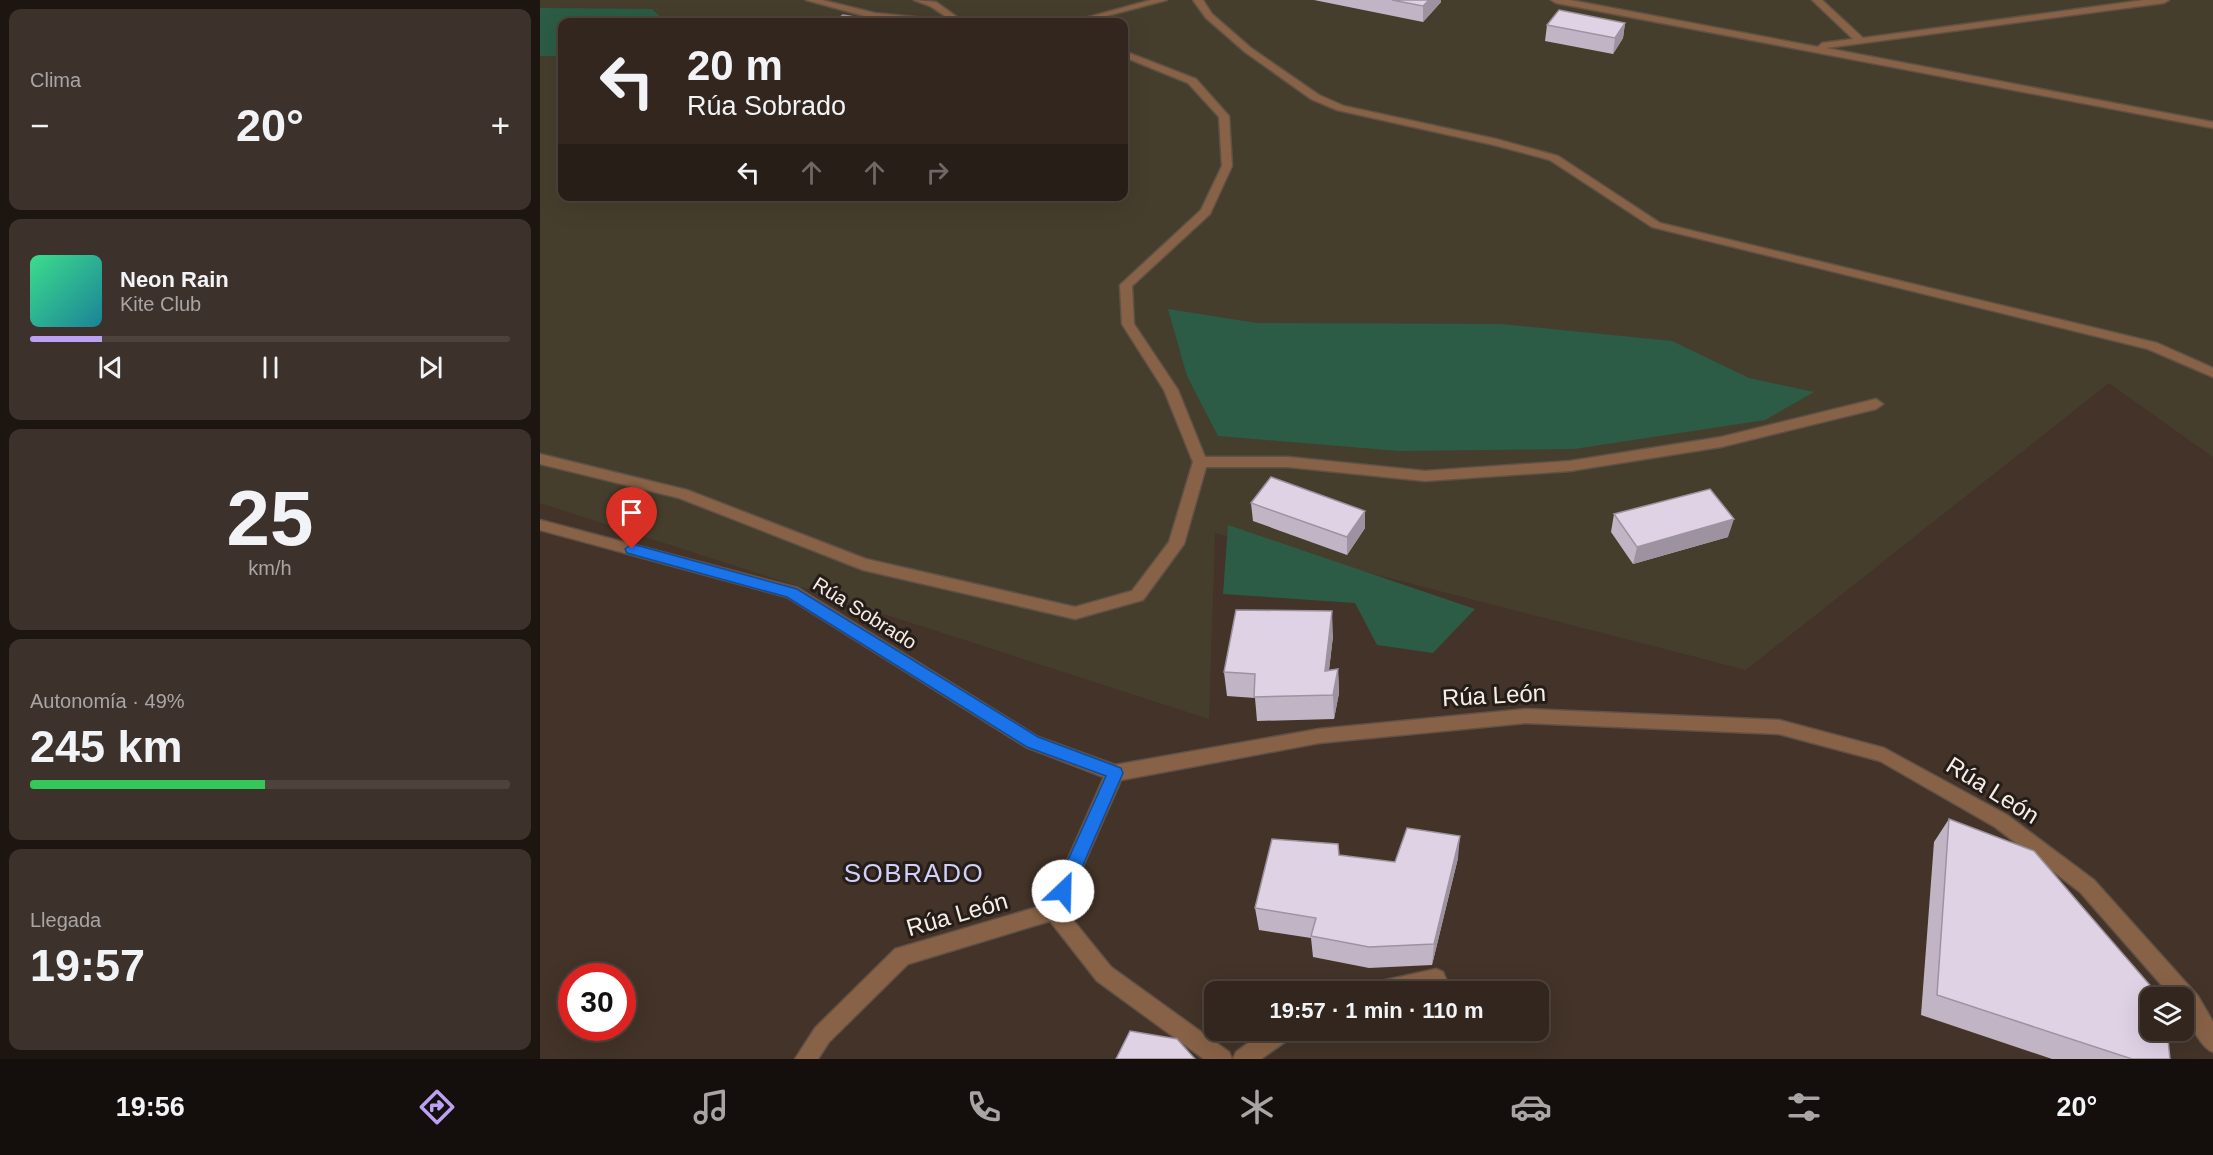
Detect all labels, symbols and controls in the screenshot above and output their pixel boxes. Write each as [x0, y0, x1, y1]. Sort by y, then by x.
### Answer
icon: left [588, 42, 666, 120]
text: 20 m [687, 42, 783, 89]
text: Clima [30, 69, 81, 91]
text: Rúa Sobrado [687, 91, 846, 121]
text: 20° [236, 100, 304, 151]
text: − [30, 107, 49, 144]
text: + [491, 107, 510, 144]
icon: left [732, 156, 765, 189]
icon: ahead [795, 156, 828, 189]
icon: ahead [858, 156, 891, 189]
icon: right [921, 156, 954, 189]
text: Neon Rain [120, 267, 229, 292]
text: Kite Club [120, 293, 201, 315]
icon: previous [94, 351, 127, 384]
icon: pause [254, 351, 287, 384]
icon: next [414, 351, 447, 384]
text: 25 [227, 474, 313, 562]
pin [606, 487, 657, 549]
icon: arrive [615, 496, 648, 529]
text: km/h [248, 557, 292, 579]
street label: Rúa Sobrado [809, 572, 921, 654]
street label: Rúa León [1441, 679, 1547, 711]
text: Autonomía · 49% [30, 690, 185, 712]
text: 245 km [30, 721, 183, 772]
street label: Rúa León [1942, 751, 2044, 829]
district label: SOBRADO [844, 858, 984, 888]
position arrow [1031, 859, 1095, 923]
street label: Rúa León [903, 887, 1011, 941]
text: Llegada [30, 909, 101, 931]
text: 19:57 [30, 940, 145, 991]
speed limit sign: 30 [558, 963, 636, 1041]
map controls [2140, 987, 2194, 1041]
button: layers [2140, 987, 2194, 1041]
text: 19:57 · 1 min · 110 m [1270, 998, 1484, 1023]
icon: directions [416, 1086, 458, 1128]
icon: music [690, 1086, 732, 1128]
icon: phone [963, 1086, 1005, 1128]
icon: climate [1236, 1086, 1278, 1128]
icon: car [1510, 1086, 1552, 1128]
icon: filters [1783, 1086, 1825, 1128]
text: 19:56 [116, 1092, 185, 1122]
text: 20° [2056, 1092, 2097, 1122]

